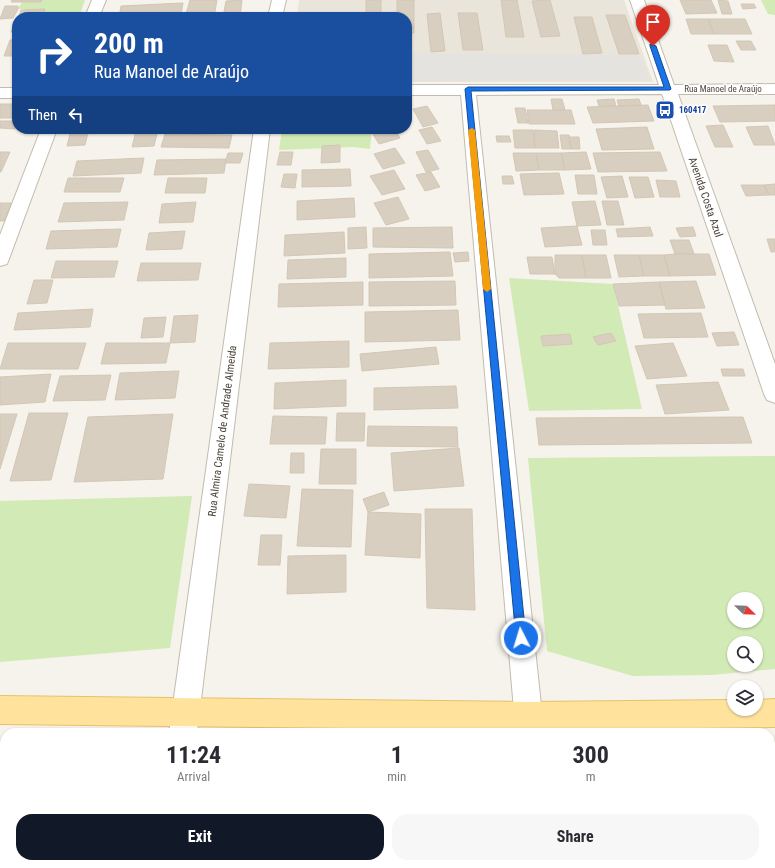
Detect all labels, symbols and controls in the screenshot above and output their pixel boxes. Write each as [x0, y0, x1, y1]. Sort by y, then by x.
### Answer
pin [636, 5, 670, 46]
icon: arrive [642, 11, 664, 33]
text: 200 m [94, 27, 164, 60]
icon: right [28, 28, 80, 80]
text: Rua Manoel de Araújo [94, 61, 249, 82]
street label: Rua Manoel de Araújo [684, 84, 762, 94]
bus stop icon: 160417 [654, 99, 676, 121]
icon: left [65, 104, 87, 126]
place label: 160417 [679, 105, 707, 115]
text: Then [28, 106, 57, 124]
street label: Avenida Costa Azul [686, 155, 725, 239]
street label: Rua Almira Camelo de Andrade Almeida [206, 345, 239, 517]
north arrow [727, 592, 763, 628]
map controls [727, 592, 763, 716]
position arrow [500, 617, 542, 659]
button: search [727, 636, 763, 672]
button: layers [727, 680, 763, 716]
text: 11:24 [166, 741, 221, 769]
text: 1 [391, 741, 403, 769]
text: 300 [572, 741, 609, 769]
text: Arrival [177, 769, 210, 784]
text: min [387, 769, 406, 784]
text: m [586, 769, 596, 784]
button: Exit [16, 814, 384, 860]
button: Share [392, 814, 759, 860]

